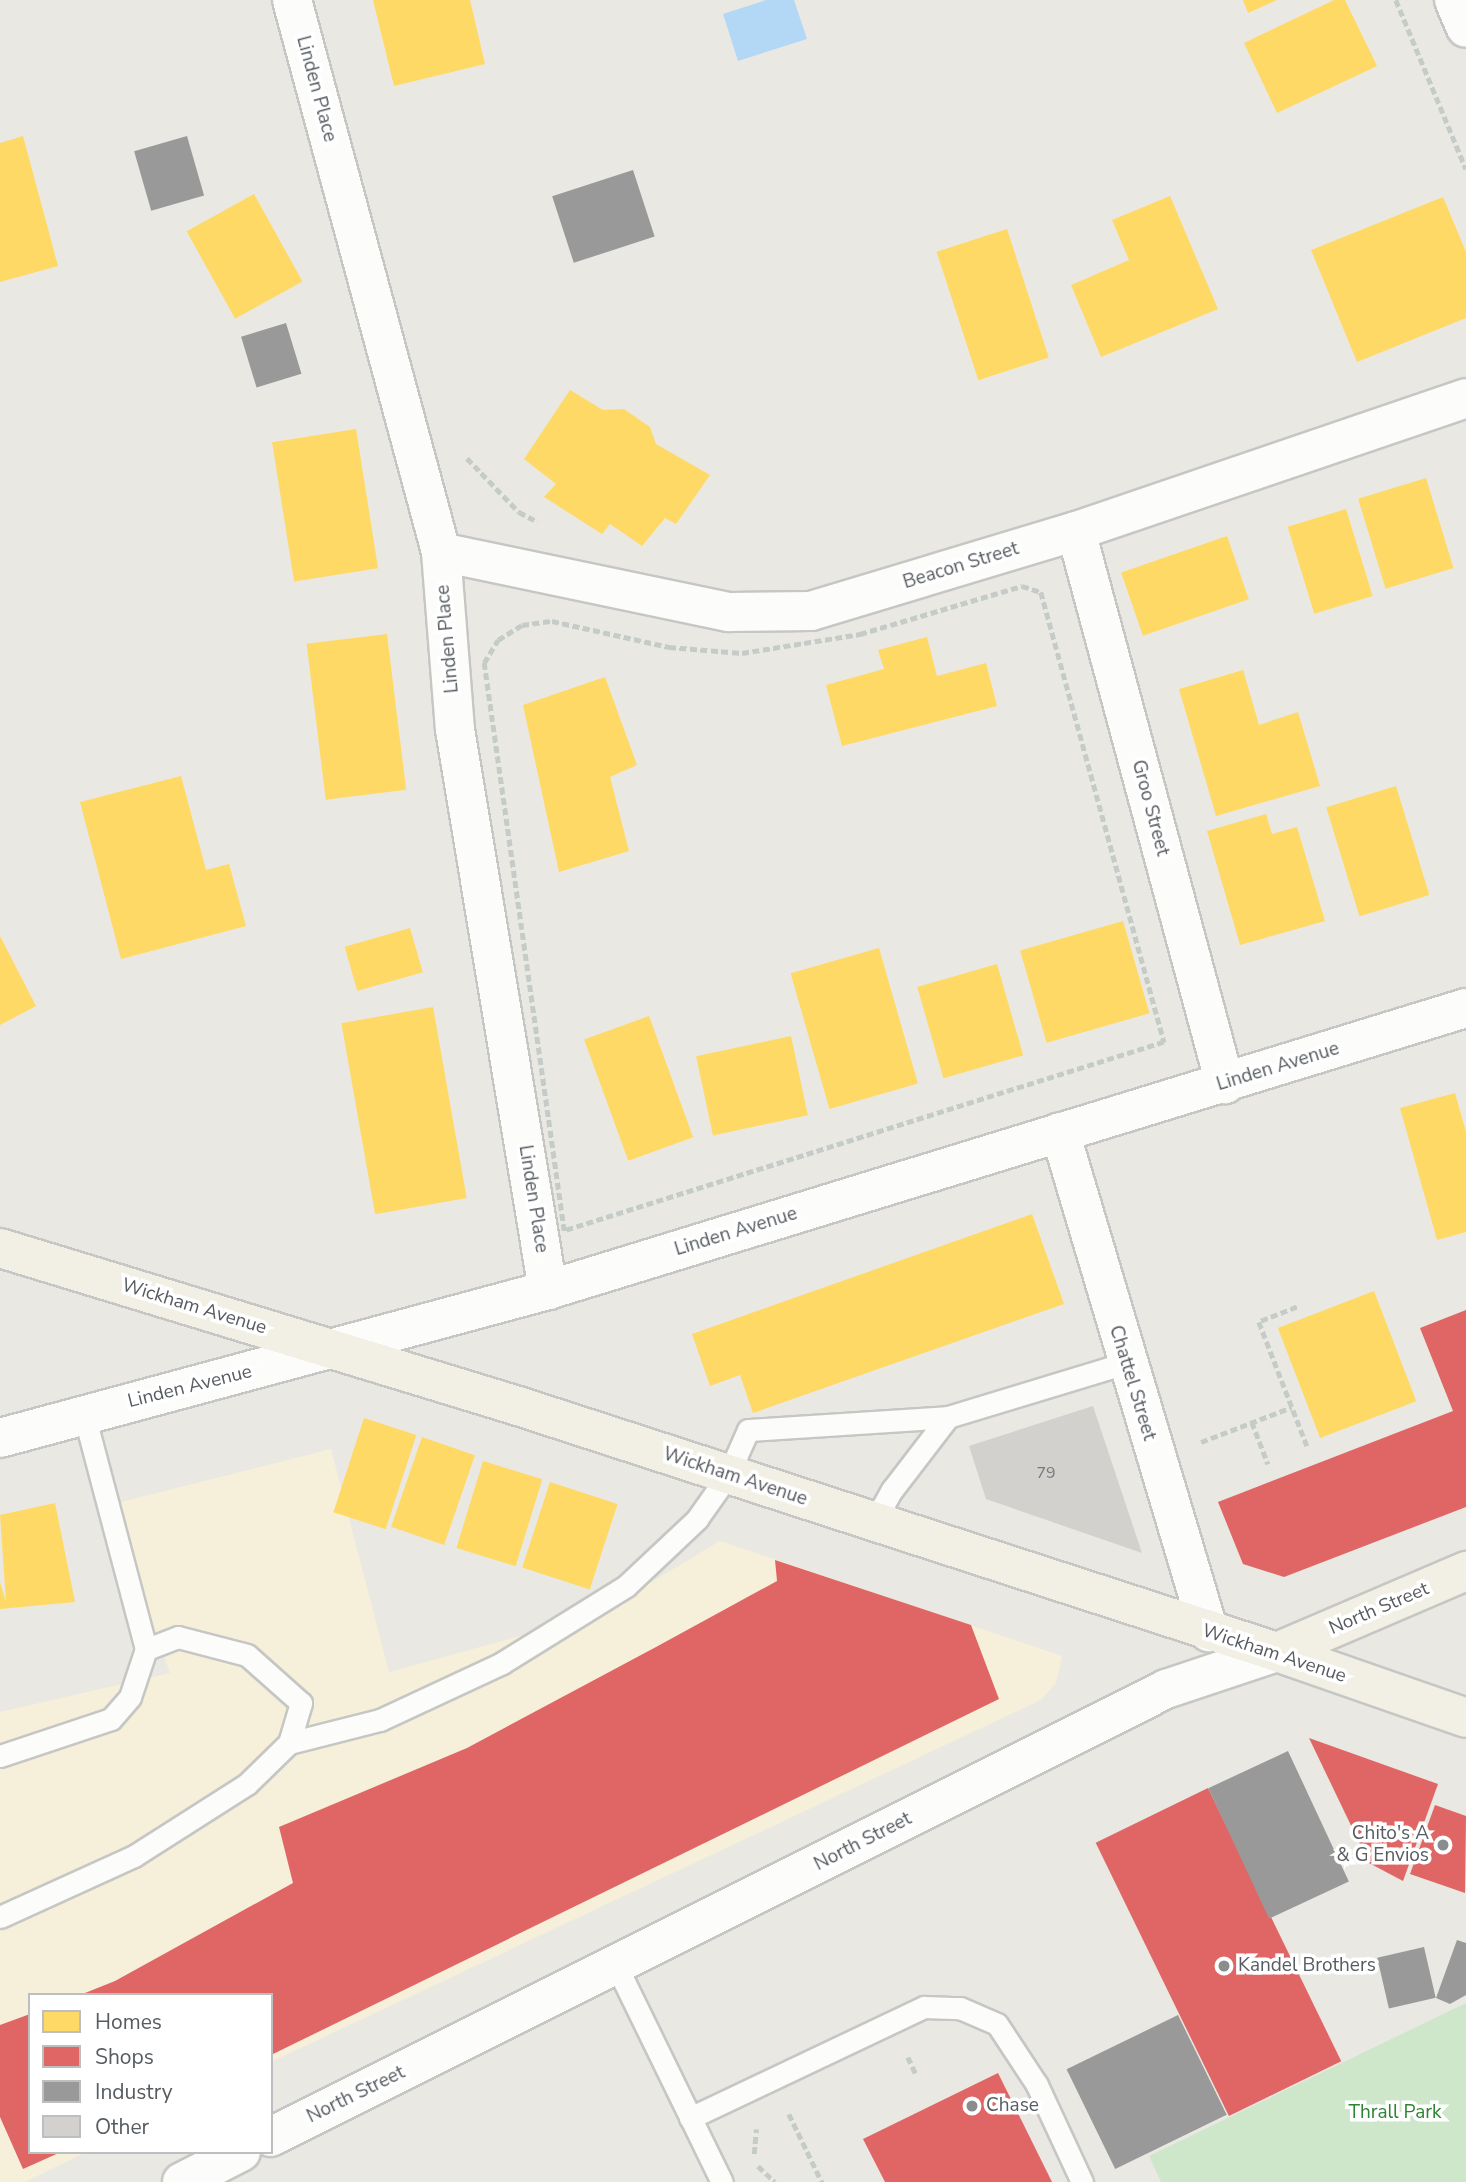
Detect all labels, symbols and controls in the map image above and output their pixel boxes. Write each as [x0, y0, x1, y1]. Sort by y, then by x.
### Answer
street label: Linden Place [291, 33, 341, 145]
street label: Beacon Street [900, 538, 1022, 594]
street label: Linden Place [432, 584, 464, 694]
street label: Groo Street [1126, 758, 1174, 858]
street label: Linden Avenue [1214, 1038, 1342, 1096]
street label: Linden Place [513, 1143, 553, 1255]
street label: Linden Avenue [672, 1203, 800, 1261]
street label: Wickham Avenue [119, 1274, 269, 1340]
street label: Chattel Street [1104, 1323, 1160, 1443]
street label: Linden Avenue [126, 1361, 254, 1413]
street label: Wickham Avenue [660, 1443, 810, 1511]
house number: 79 [1036, 1463, 1056, 1483]
street label: North Street [1326, 1578, 1432, 1640]
street label: Wickham Avenue [1199, 1620, 1349, 1688]
street label: North Street [811, 1808, 915, 1876]
place label: Chito's A & G Envios [1337, 1823, 1429, 1867]
marker: Chito's A & G Envios [1435, 1837, 1451, 1853]
place label: Kandel Brothers [1238, 1955, 1376, 1977]
marker: Kandel Brothers [1216, 1958, 1232, 1974]
legend [28, 1993, 273, 2154]
text: Homes [95, 2008, 162, 2036]
text: Shops [95, 2043, 154, 2071]
street label: North Street [303, 2062, 409, 2128]
text: Industry [95, 2078, 173, 2106]
place label: Chase [986, 2095, 1039, 2117]
marker: Chase [964, 2098, 980, 2114]
park label: Thrall Park [1348, 2102, 1442, 2124]
text: Other [95, 2113, 149, 2141]

